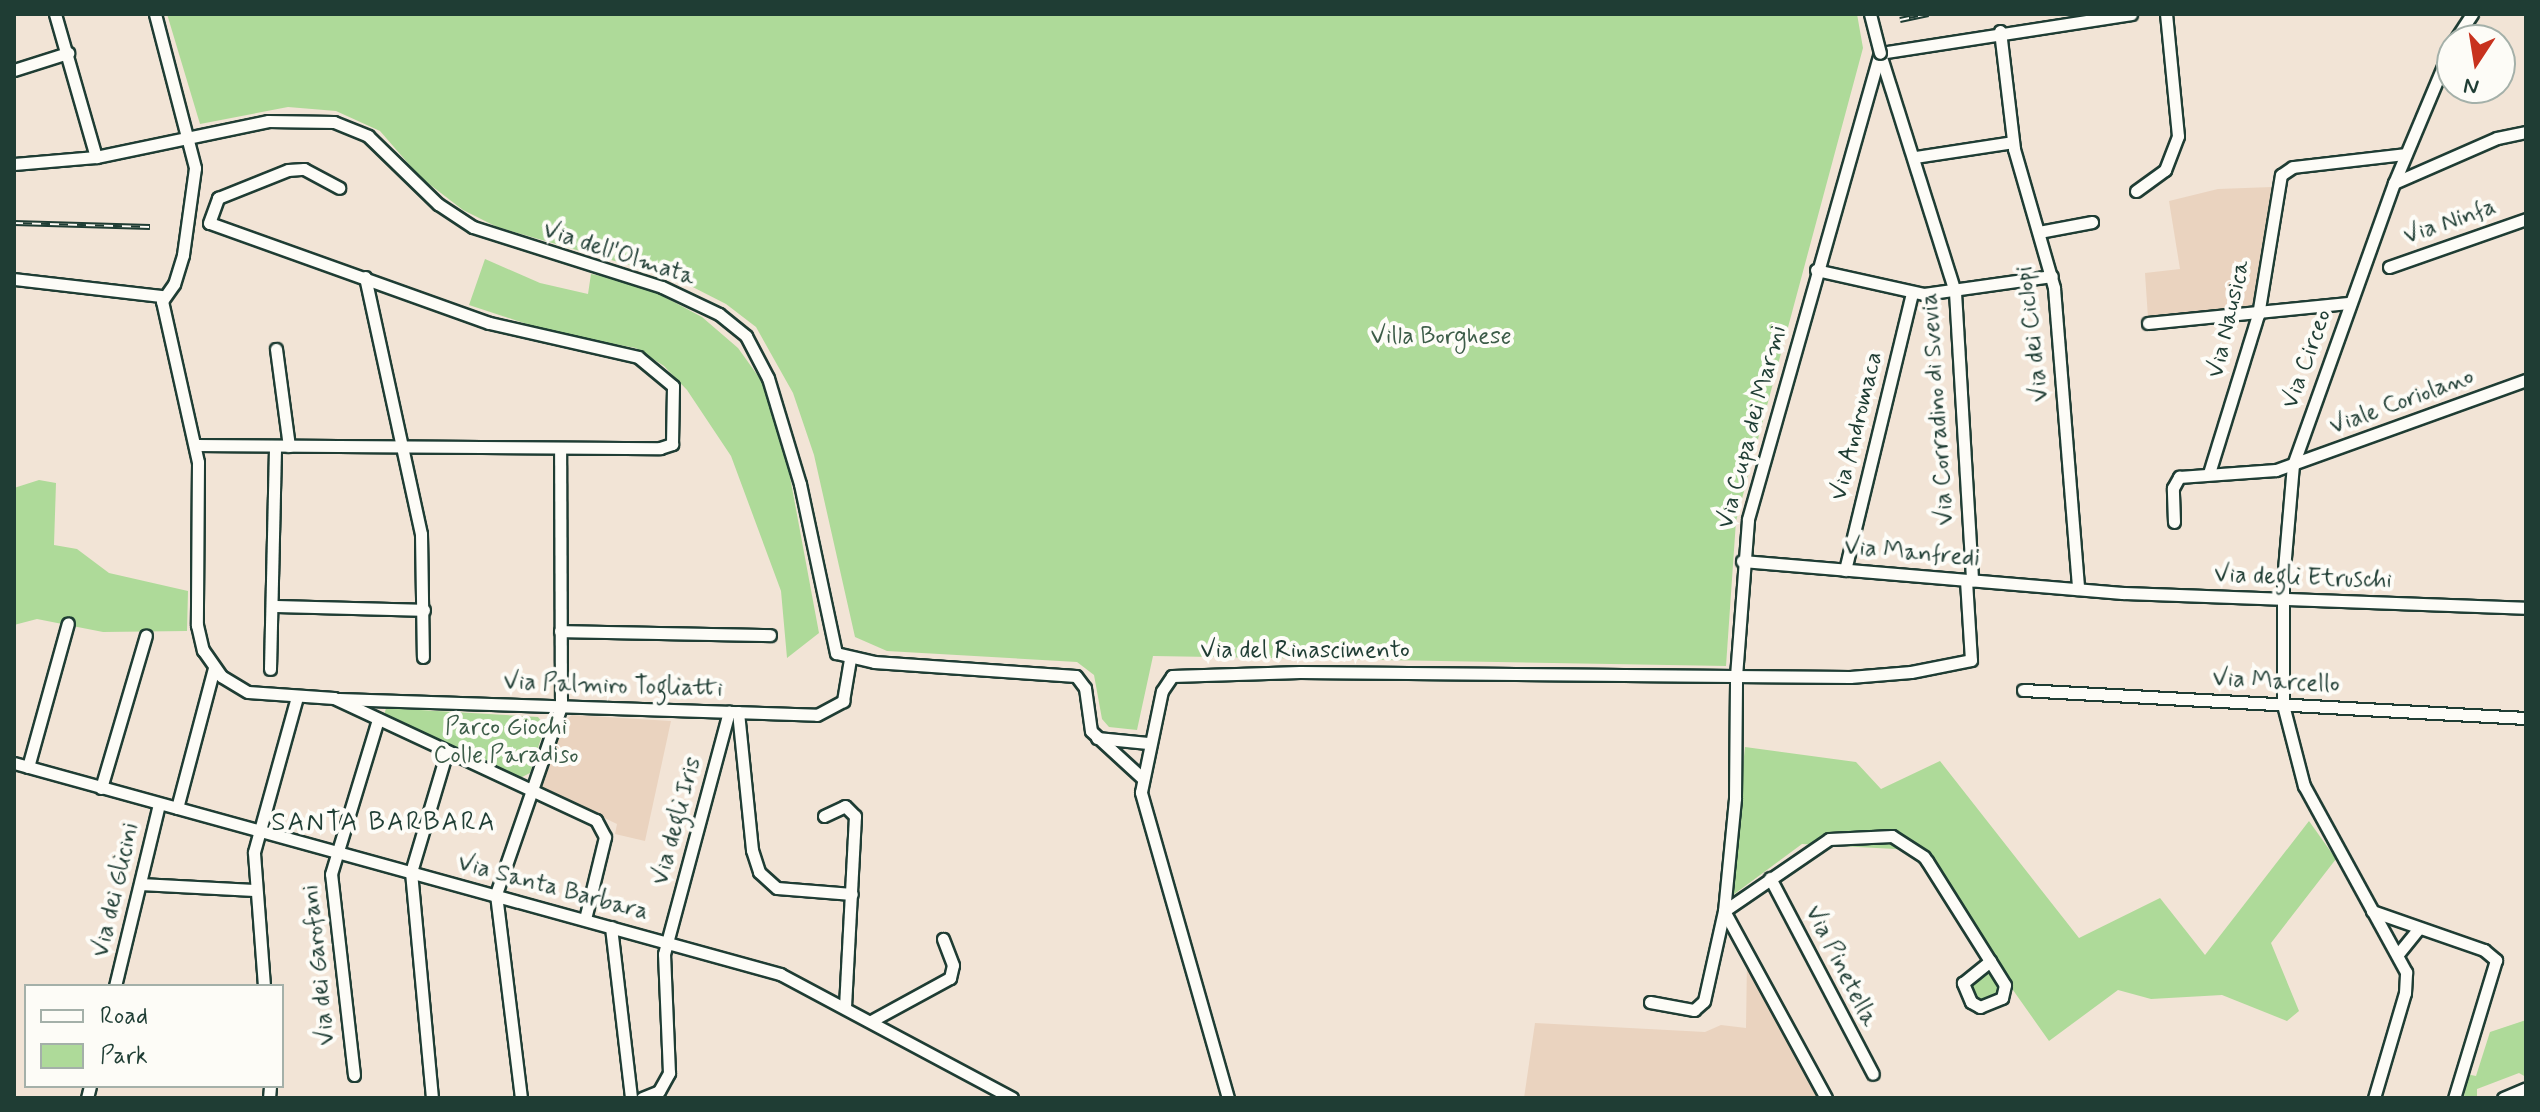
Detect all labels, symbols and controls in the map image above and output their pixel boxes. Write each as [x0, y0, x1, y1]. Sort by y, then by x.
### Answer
north arrow [2436, 24, 2516, 104]
text: N [2461, 70, 2482, 101]
street label: Via Ninfa [2400, 193, 2500, 251]
street label: Via dell'Olmata [539, 216, 699, 292]
street label: Via Nausica [2202, 260, 2256, 378]
street label: Via dei Ciclopi [2010, 264, 2056, 404]
street label: Via Corradino di Svevia [1915, 291, 1961, 527]
street label: Via Circeo [2276, 307, 2338, 411]
park label: Villa Borghese [1370, 323, 1512, 351]
street label: Via Cupa dei Marmi [1712, 325, 1792, 529]
street label: Via Andromaca [1825, 349, 1889, 503]
street label: Viale Coriolano [2328, 363, 2476, 441]
street label: Via Manfredi [1844, 533, 1980, 573]
street label: Via degli Etruschi [2213, 560, 2393, 596]
street label: Via del Rinascimento [1196, 637, 1414, 665]
street label: Via Marcello [2213, 664, 2339, 700]
street label: Via Palmiro Togliatti [504, 668, 722, 704]
park label: Parco Giochi Colle Paradiso [435, 714, 577, 770]
street label: Via degli Iris [646, 753, 708, 889]
district label: SANTA BARBARA [270, 808, 498, 840]
street label: Via dei Glicini [87, 820, 145, 960]
street label: Via Santa Barbara [456, 849, 650, 927]
street label: Via dei Garofani [296, 883, 342, 1047]
street label: Via Pinetella [1799, 902, 1883, 1030]
legend [24, 984, 284, 1088]
text: Road [100, 1001, 148, 1032]
text: Park [100, 1041, 148, 1072]

